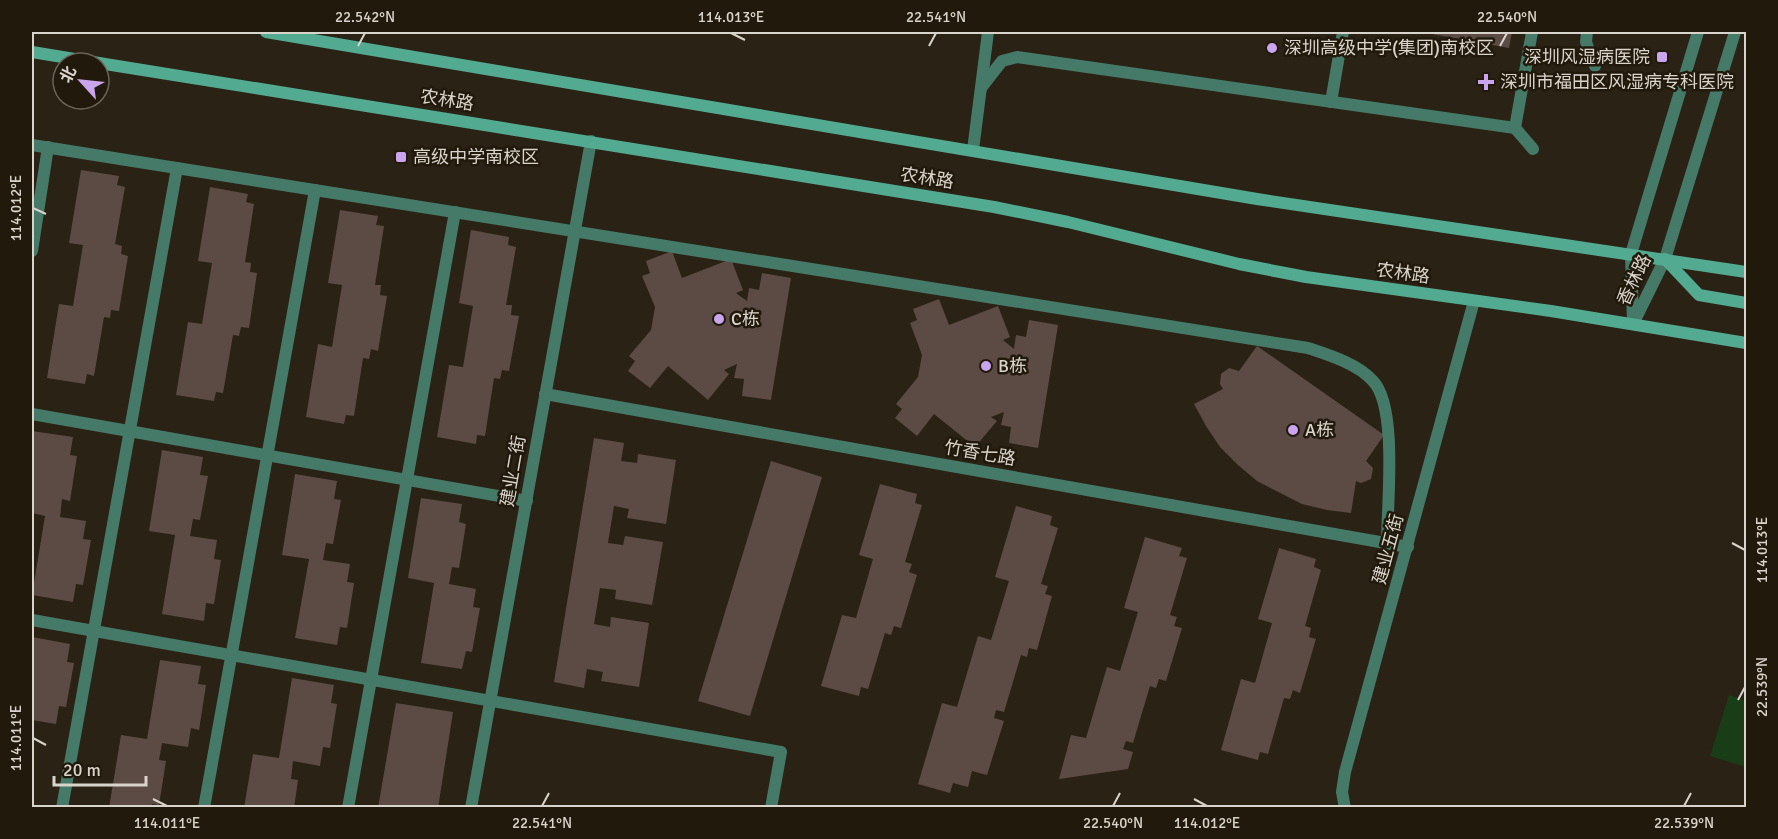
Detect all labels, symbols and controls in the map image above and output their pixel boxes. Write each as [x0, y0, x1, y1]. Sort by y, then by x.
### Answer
text: 22.542°N [335, 8, 395, 26]
text: 114.013°E [698, 8, 764, 26]
text: 22.541°N [906, 8, 966, 26]
text: 22.540°N [1477, 8, 1537, 26]
place label: 深圳高级中学(集团)南校区 [1284, 37, 1494, 59]
marker: 深圳高级中学(集团)南校区 [1265, 41, 1279, 55]
place label: 深圳风湿病医院 [1524, 46, 1650, 68]
marker: 深圳风湿病医院 [1655, 50, 1669, 64]
north arrow [51, 51, 111, 111]
text: 北 [56, 63, 81, 86]
place label: 深圳市福田区风湿病专科医院 [1500, 71, 1734, 93]
marker: 深圳市福田区风湿病专科医院 [1477, 73, 1495, 91]
street label: 农林路 [419, 85, 475, 115]
place label: 高级中学南校区 [413, 146, 539, 168]
marker: 高级中学南校区 [394, 150, 408, 164]
street label: 农林路 [899, 163, 955, 193]
text: 114.012°E [7, 175, 25, 241]
street label: 香林路 [1612, 251, 1656, 309]
street label: 农林路 [1375, 258, 1431, 288]
place label: C栋 [731, 308, 760, 330]
marker: C栋 [712, 312, 726, 326]
place label: B栋 [998, 355, 1027, 377]
marker: B栋 [979, 359, 993, 373]
place label: A栋 [1305, 419, 1334, 441]
marker: A栋 [1286, 423, 1300, 437]
street label: 建业二街 [496, 434, 530, 508]
street label: 竹香七路 [943, 436, 1017, 470]
street label: 建业五街 [1368, 511, 1408, 587]
text: 114.013°E [1753, 517, 1771, 583]
text: 22.539°N [1753, 657, 1771, 717]
text: 114.011°E [7, 705, 25, 771]
scale bar [54, 749, 146, 787]
text: 20 m [63, 759, 101, 781]
text: 114.011°E [134, 814, 200, 832]
text: 22.541°N [512, 814, 572, 832]
text: 22.540°N [1083, 814, 1143, 832]
text: 114.012°E [1174, 814, 1240, 832]
text: 22.539°N [1654, 814, 1714, 832]

